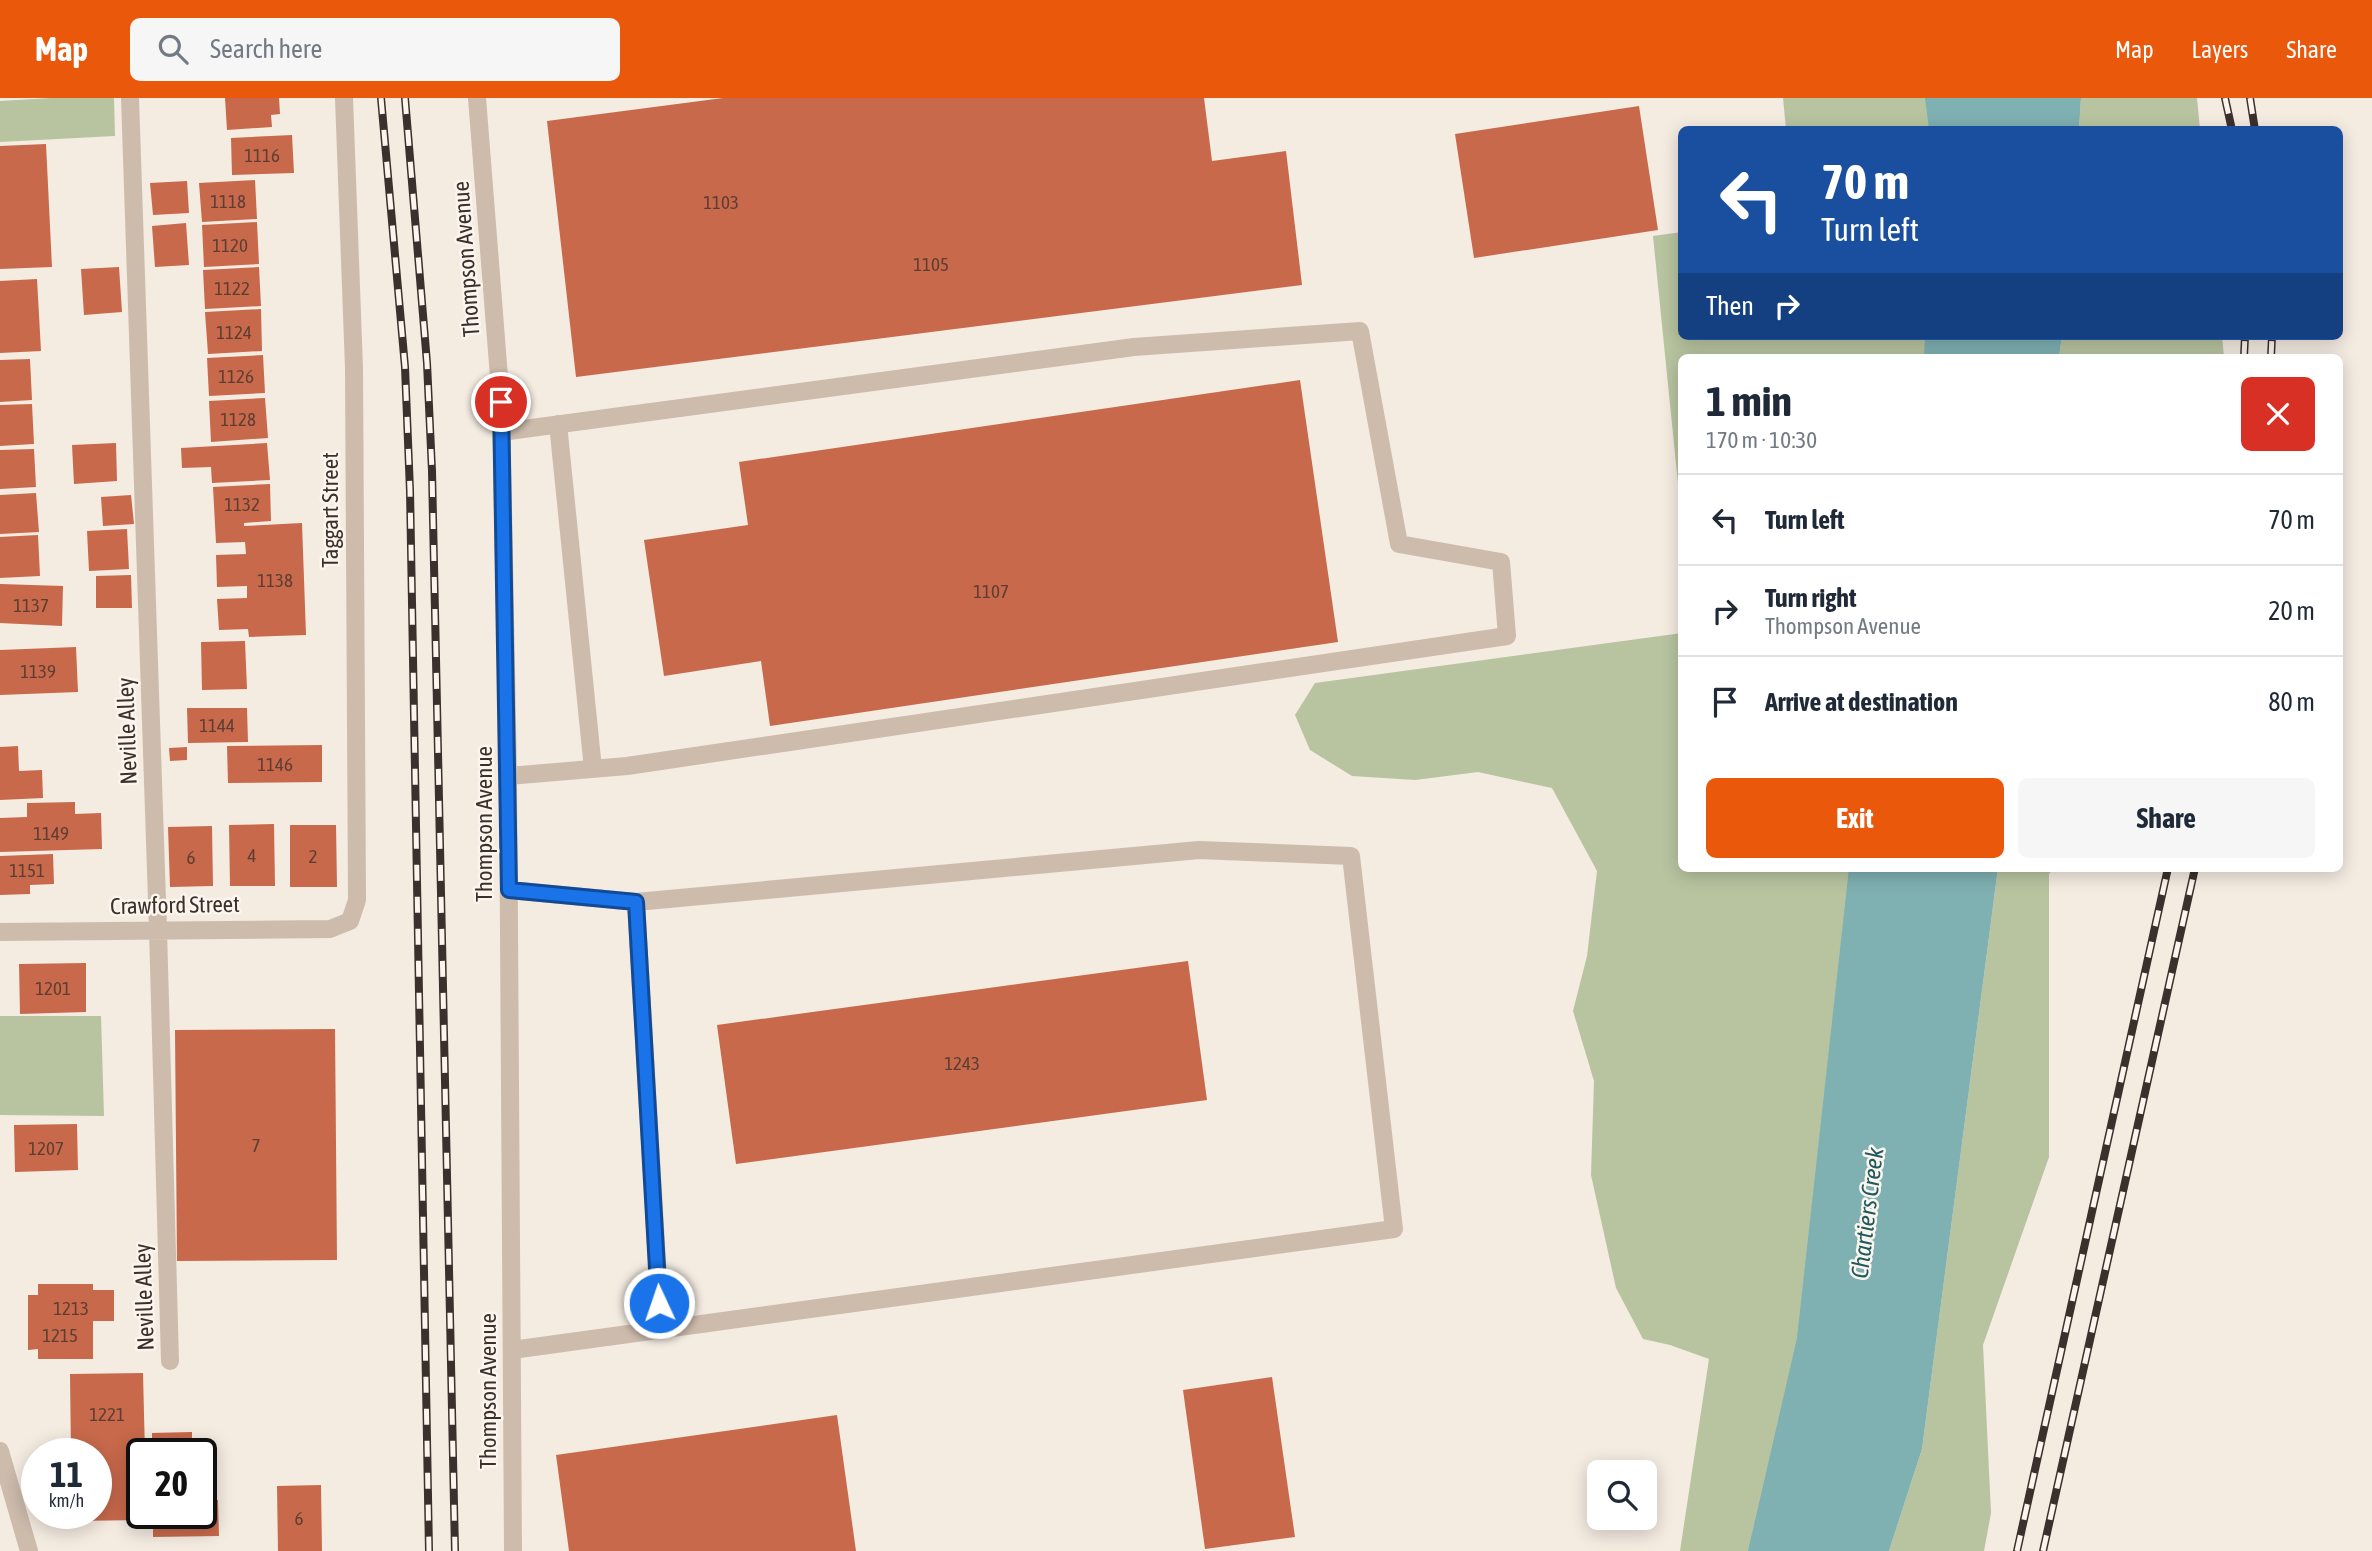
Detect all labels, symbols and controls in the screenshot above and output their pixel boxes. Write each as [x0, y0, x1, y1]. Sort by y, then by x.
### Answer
search box [130, 18, 620, 81]
text: Map [35, 30, 88, 68]
icon: search [154, 30, 192, 68]
text: Search here [210, 34, 322, 64]
text: Map [2115, 36, 2154, 63]
text: Layers [2192, 36, 2248, 63]
text: Share [2286, 36, 2337, 63]
house number: 1116 [244, 144, 280, 166]
text: 70 m [1821, 153, 1909, 209]
icon: left [1706, 154, 1797, 245]
street label: Thompson Avenue [448, 180, 484, 338]
house number: 1118 [210, 190, 246, 212]
house number: 1103 [703, 191, 739, 213]
text: Turn left [1821, 211, 1919, 248]
house number: 1120 [212, 234, 248, 256]
house number: 1105 [913, 253, 949, 275]
house number: 1122 [214, 277, 250, 299]
icon: right [1768, 287, 1806, 325]
text: Then [1706, 291, 1754, 321]
house number: 1124 [216, 321, 252, 343]
house number: 1126 [218, 365, 254, 387]
pin [471, 372, 531, 432]
text: 1 min [1706, 377, 1792, 425]
button: close [2241, 377, 2315, 451]
icon: arrive [482, 383, 520, 421]
house number: 1128 [220, 408, 256, 430]
text: 170 m · 10:30 [1706, 427, 1817, 453]
street label: Taggart Street [317, 452, 343, 568]
house number: 1132 [224, 493, 260, 515]
icon: left [1706, 501, 1744, 539]
text: Turn left [1765, 505, 1845, 535]
text: 70 m [2268, 505, 2315, 535]
house number: 1138 [257, 569, 293, 591]
house number: 1107 [973, 580, 1009, 602]
text: Turn right [1765, 583, 1856, 613]
icon: right [1706, 592, 1744, 630]
house number: 1137 [13, 594, 49, 616]
text: 20 m [2268, 596, 2315, 626]
text: Thompson Avenue [1765, 613, 1921, 639]
house number: 1139 [20, 660, 56, 682]
street label: Neville Alley [112, 677, 142, 785]
icon: arrive [1706, 683, 1744, 721]
text: Arrive at destination [1765, 687, 1958, 717]
text: 80 m [2268, 687, 2315, 717]
house number: 1144 [199, 714, 235, 736]
street label: Thompson Avenue [471, 746, 497, 902]
house number: 1146 [257, 753, 293, 775]
button: Exit [1706, 778, 2004, 858]
button: Share [2018, 778, 2315, 858]
house number: 1149 [33, 822, 69, 844]
house number: 4 [248, 844, 257, 866]
house number: 2 [309, 845, 317, 867]
house number: 6 [187, 846, 196, 868]
house number: 1151 [9, 859, 45, 881]
street label: Crawford Street [110, 891, 240, 919]
house number: 1201 [35, 977, 71, 999]
house number: 1243 [944, 1052, 980, 1074]
house number: 7 [252, 1134, 260, 1156]
house number: 1207 [28, 1137, 64, 1159]
water label: Chartiers Creek [1846, 1146, 1888, 1280]
street label: Neville Alley [129, 1243, 159, 1351]
position arrow [622, 1266, 696, 1340]
house number: 1213 [53, 1297, 89, 1319]
street label: Thompson Avenue [475, 1313, 501, 1469]
house number: 1215 [42, 1324, 78, 1346]
house number: 1221 [89, 1403, 125, 1425]
speed limit sign: 20 [126, 1438, 217, 1529]
text: 11 [50, 1454, 83, 1494]
map controls [1587, 1460, 1657, 1530]
button: search [1587, 1460, 1657, 1530]
text: km/h [49, 1490, 84, 1511]
house number: 6 [295, 1507, 304, 1529]

